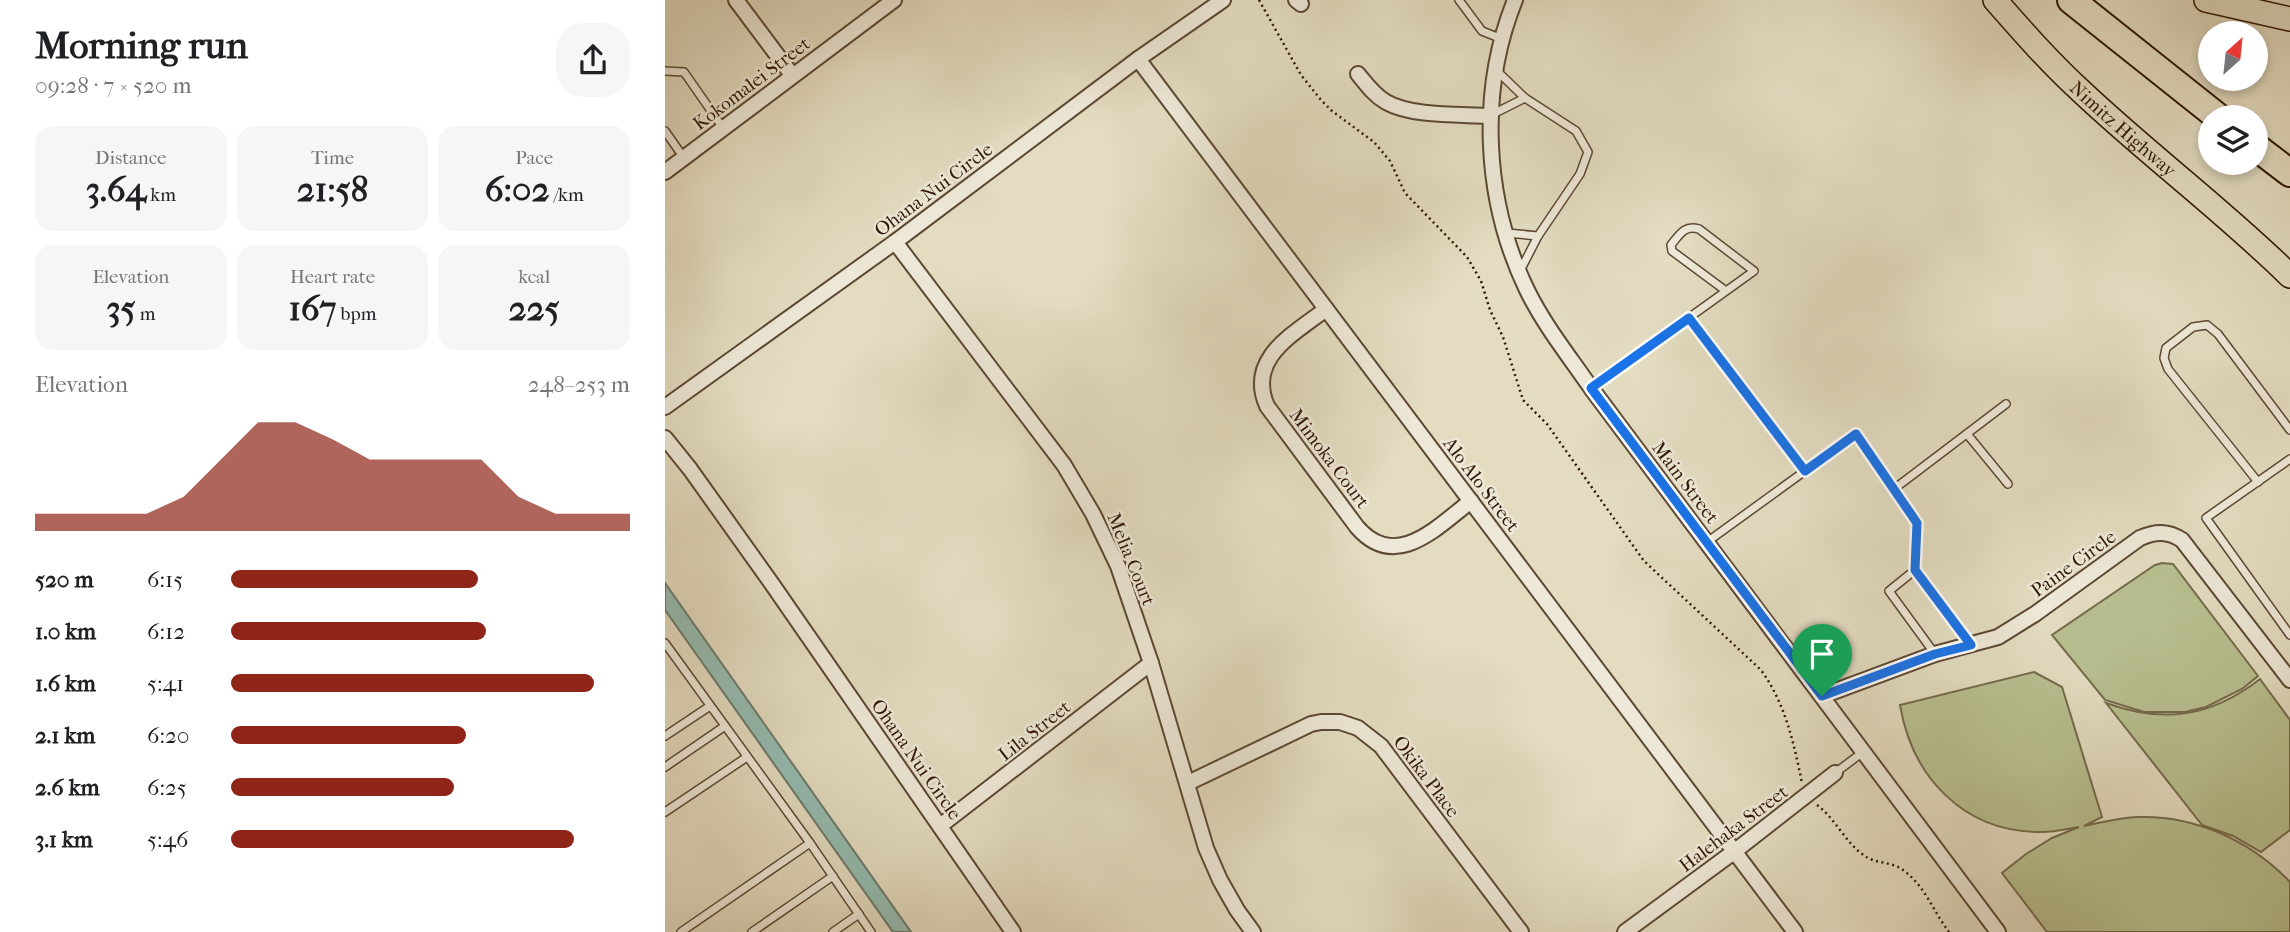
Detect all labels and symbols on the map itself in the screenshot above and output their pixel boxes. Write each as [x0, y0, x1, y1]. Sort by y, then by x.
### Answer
north arrow [2198, 21, 2268, 91]
street label: Kokomalei Street [689, 32, 815, 135]
street label: Nimitz Highway [2065, 77, 2181, 182]
street label: Ohana Nui Circle [870, 138, 997, 241]
street label: Mimoka Court [1285, 405, 1374, 513]
street label: Alo Alo Street [1438, 432, 1524, 536]
street label: Main Street [1647, 437, 1723, 528]
street label: Melia Court [1102, 510, 1160, 609]
street label: Paine Circle [2027, 526, 2120, 602]
pin [1792, 624, 1852, 696]
street label: Ohana Nui Circle [866, 695, 966, 824]
street label: Lila Street [994, 696, 1075, 766]
street label: Okika Place [1388, 732, 1464, 822]
street label: Halehaka Street [1675, 781, 1792, 877]

